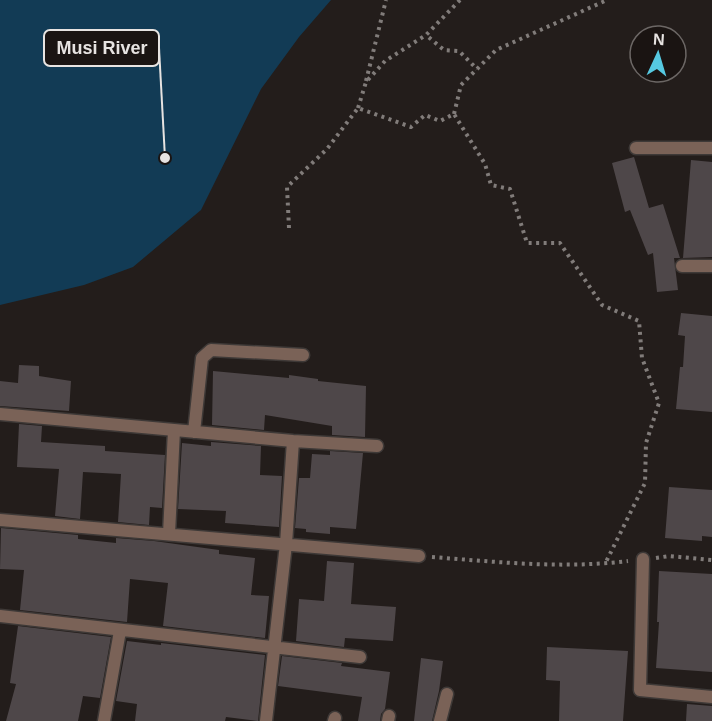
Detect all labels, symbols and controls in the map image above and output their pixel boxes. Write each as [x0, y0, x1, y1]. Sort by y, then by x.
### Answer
north arrow [628, 24, 688, 84]
callout: Musi River [44, 30, 159, 66]
text: N [653, 31, 665, 48]
text: Musi River [56, 38, 148, 58]

